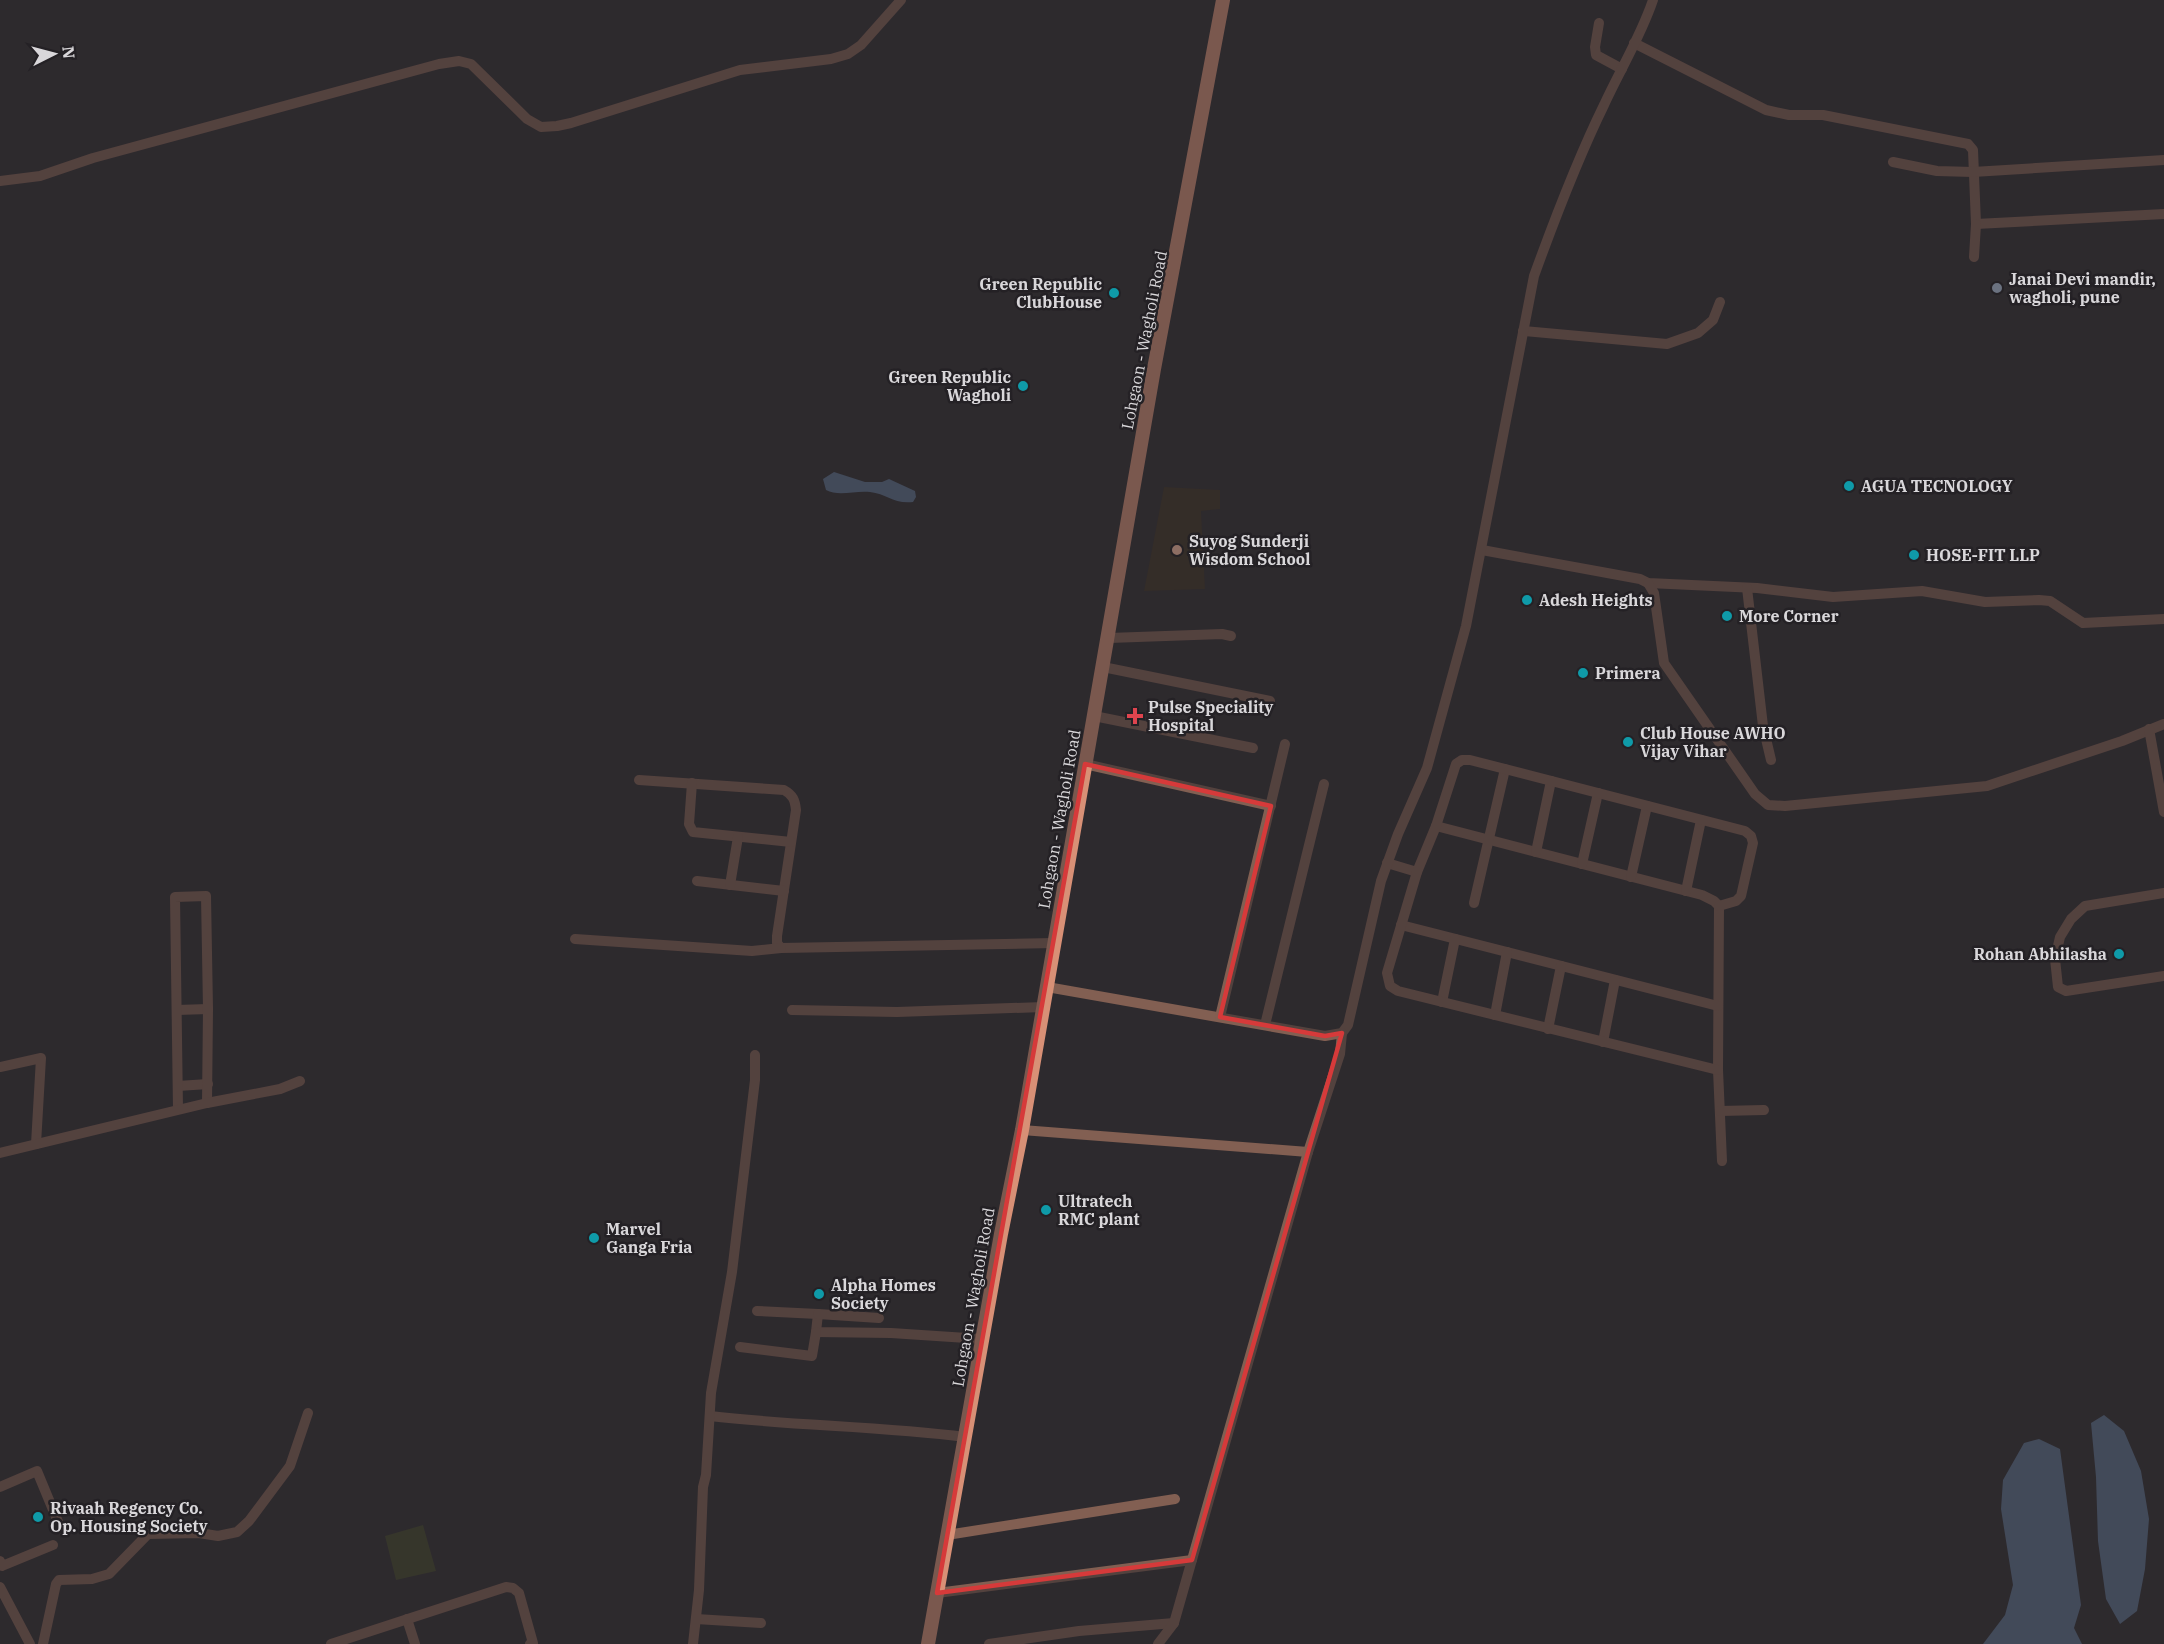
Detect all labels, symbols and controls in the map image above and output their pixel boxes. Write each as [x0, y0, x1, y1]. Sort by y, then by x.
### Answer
north arrow [24, 24, 84, 84]
text: N [58, 45, 80, 60]
street label: Lohgaon - Wagholi Road [1117, 249, 1171, 431]
place label: Janai Devi mandir, wagholi, pune [2009, 269, 2156, 307]
place label: Green Republic ClubHouse [979, 274, 1102, 312]
marker: Janai Devi mandir, wagholi, pune [1990, 281, 2004, 295]
marker: Green Republic ClubHouse [1107, 286, 1121, 300]
place label: Green Republic Wagholi [888, 367, 1011, 405]
marker: Green Republic Wagholi [1016, 379, 1030, 393]
place label: AGUA TECNOLOGY [1861, 476, 2013, 496]
marker: AGUA TECNOLOGY [1842, 479, 1856, 493]
place label: Suyog Sunderji Wisdom School [1189, 531, 1310, 569]
marker: Suyog Sunderji Wisdom School [1170, 543, 1184, 557]
place label: HOSE-FIT LLP [1926, 545, 2040, 565]
marker: HOSE-FIT LLP [1907, 548, 1921, 562]
place label: Adesh Heights [1539, 590, 1653, 610]
marker: Adesh Heights [1520, 593, 1534, 607]
place label: More Corner [1739, 606, 1839, 626]
marker: More Corner [1720, 609, 1734, 623]
place label: Primera [1595, 663, 1661, 683]
marker: Primera [1576, 666, 1590, 680]
place label: Pulse Speciality Hospital [1148, 697, 1274, 735]
marker: Pulse Speciality Hospital [1126, 707, 1144, 725]
place label: Club House AWHO Vijay Vihar [1640, 723, 1786, 761]
street label: Lohgaon - Wagholi Road [1033, 728, 1085, 910]
marker: Club House AWHO Vijay Vihar [1621, 735, 1635, 749]
place label: Rohan Abhilasha [1974, 944, 2107, 964]
marker: Rohan Abhilasha [2112, 947, 2126, 961]
place label: Ultratech RMC plant [1058, 1191, 1140, 1229]
marker: Ultratech RMC plant [1039, 1203, 1053, 1217]
street label: Lohgaon - Wagholi Road [947, 1206, 999, 1388]
place label: Marvel Ganga Fria [606, 1219, 693, 1257]
marker: Marvel Ganga Fria [587, 1231, 601, 1245]
place label: Alpha Homes Society [831, 1275, 936, 1313]
marker: Alpha Homes Society [812, 1287, 826, 1301]
place label: Rivaah Regency Co. Op. Housing Society [50, 1498, 209, 1536]
marker: Rivaah Regency Co. Op. Housing Society [31, 1510, 45, 1524]

